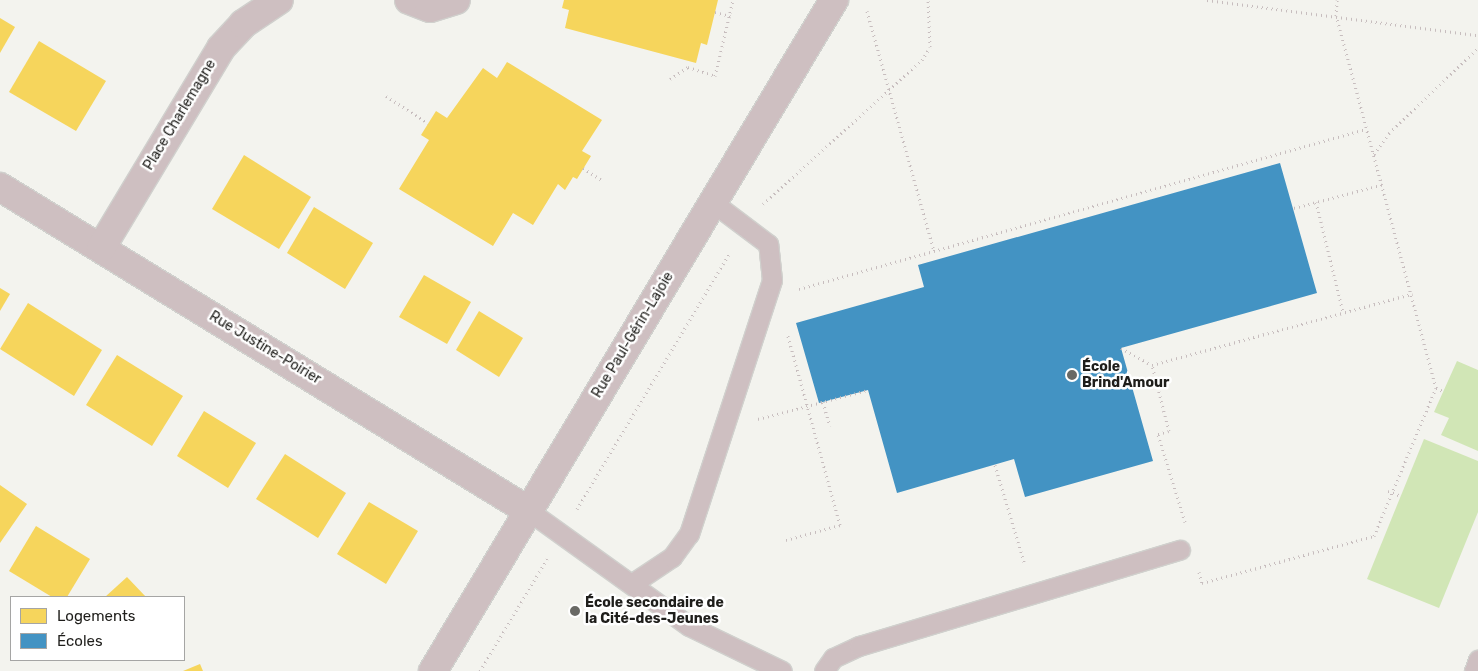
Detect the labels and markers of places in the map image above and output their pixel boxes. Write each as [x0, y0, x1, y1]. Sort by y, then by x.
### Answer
place label: École Brind'Amour [1082, 359, 1169, 392]
marker: École Brind'Amour [1066, 369, 1078, 381]
place label: École secondaire de la Cité-des-Jeunes [585, 595, 724, 628]
marker: École secondaire de la Cité-des-Jeunes [569, 605, 581, 617]

